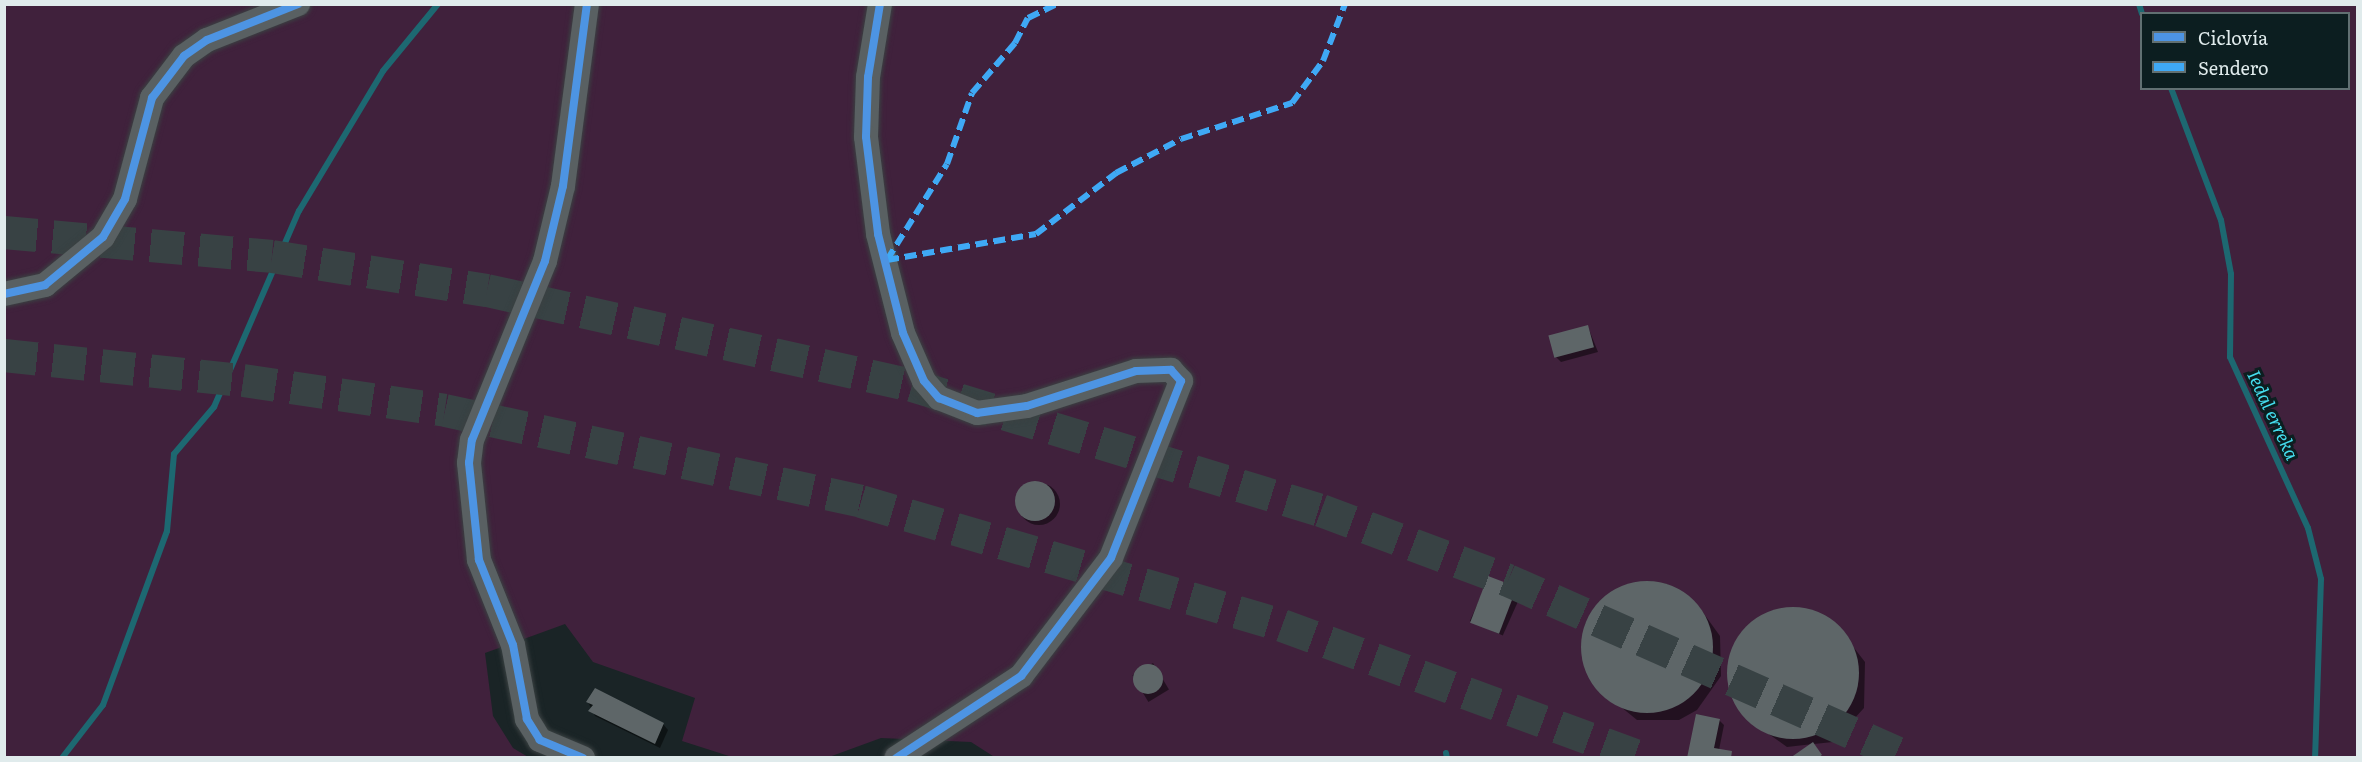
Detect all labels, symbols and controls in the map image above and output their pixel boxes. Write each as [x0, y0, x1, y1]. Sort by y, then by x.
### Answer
legend [2140, 12, 2350, 90]
text: Ciclovía [2198, 24, 2268, 51]
text: Sendero [2198, 54, 2269, 81]
water label: Iedal erreka [2243, 367, 2303, 463]

